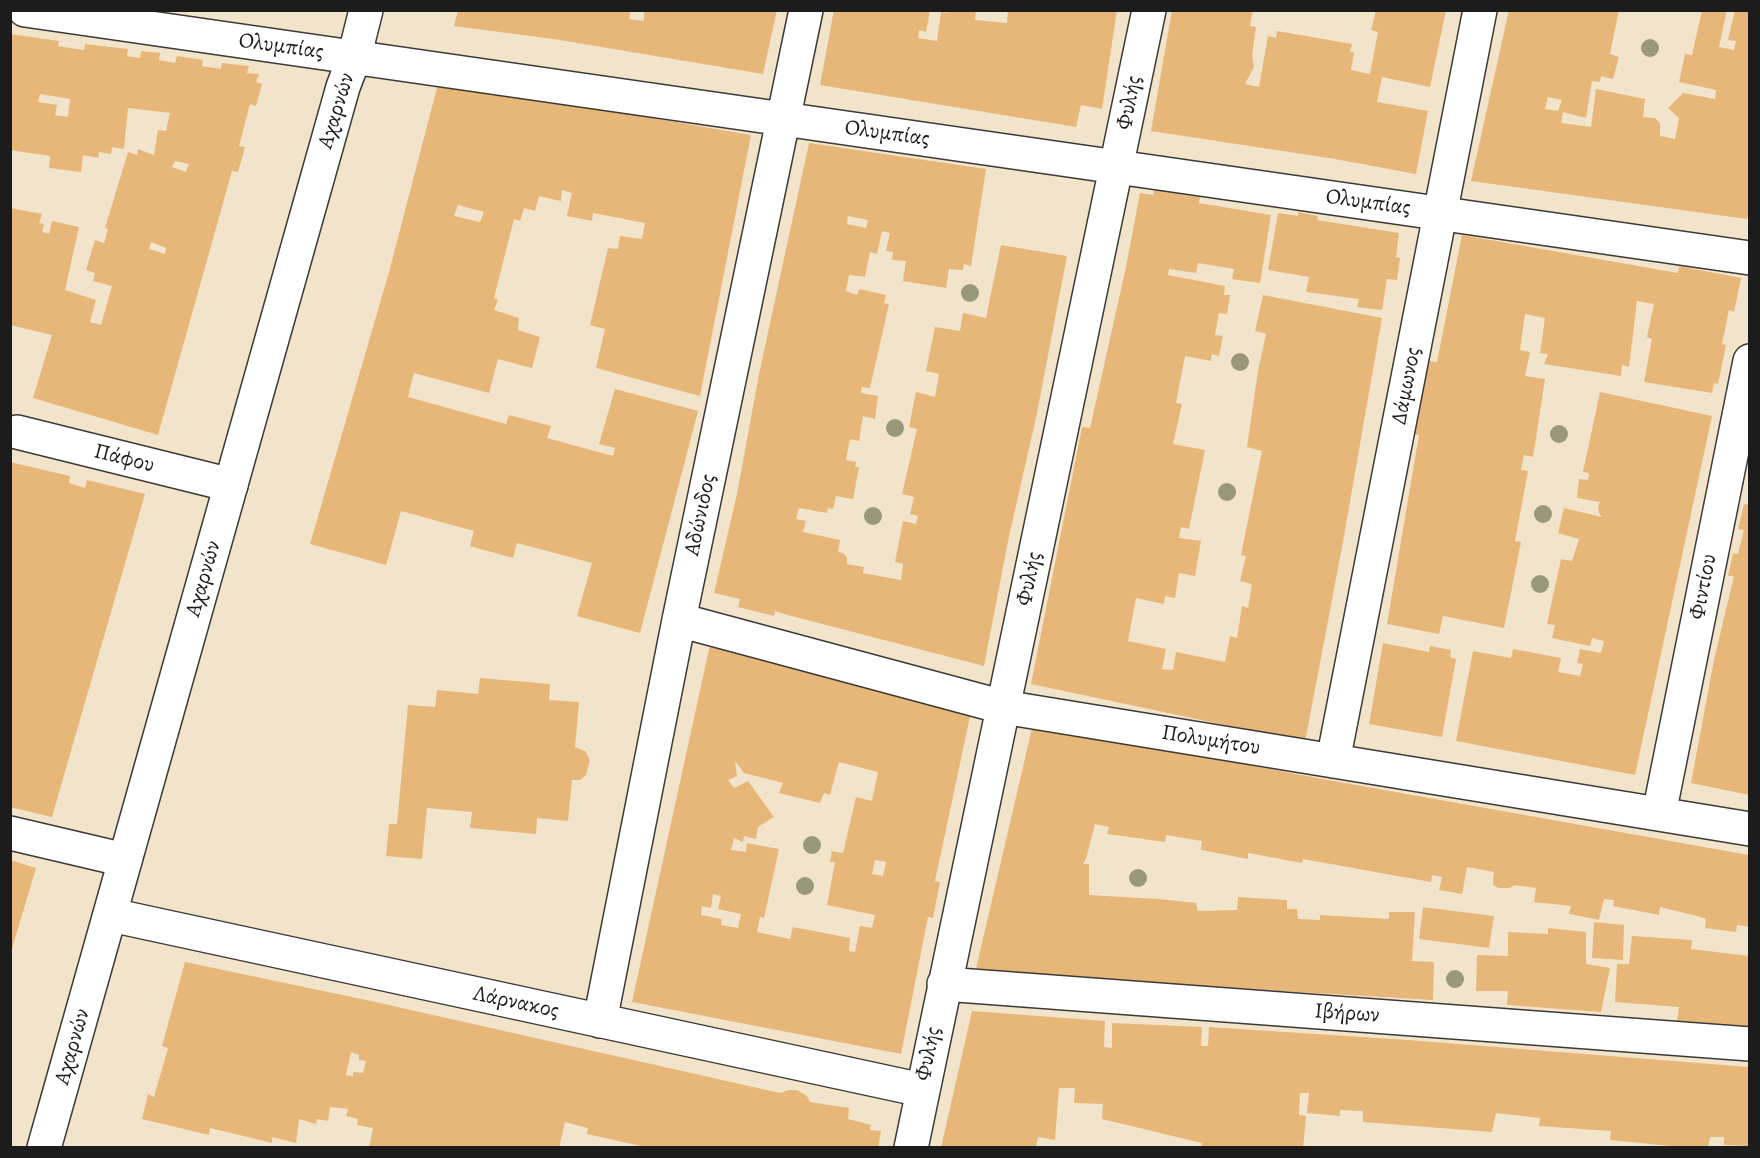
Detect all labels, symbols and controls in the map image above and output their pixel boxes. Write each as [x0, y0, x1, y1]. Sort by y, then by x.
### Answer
street label: Ολυμπίας [237, 28, 325, 66]
street label: Αχαρνών [313, 70, 361, 152]
street label: Φυλής [1112, 74, 1148, 132]
street label: Ολυμπίας [843, 115, 931, 153]
street label: Ολυμπίας [1324, 184, 1412, 222]
street label: Δάμωνος [1387, 345, 1427, 427]
street label: Πάφου [91, 439, 157, 479]
street label: Αδώνιδος [680, 472, 722, 558]
street label: Αχαρνών [181, 538, 227, 620]
street label: Φυλής [1011, 550, 1049, 608]
street label: Φιντίου [1685, 552, 1723, 622]
street label: Πολυμήτου [1160, 720, 1262, 762]
street label: Λάρνακος [471, 981, 561, 1025]
street label: Ιβήρων [1314, 999, 1380, 1029]
street label: Αχαρνών [50, 1006, 96, 1088]
street label: Φυλής [910, 1025, 948, 1083]

